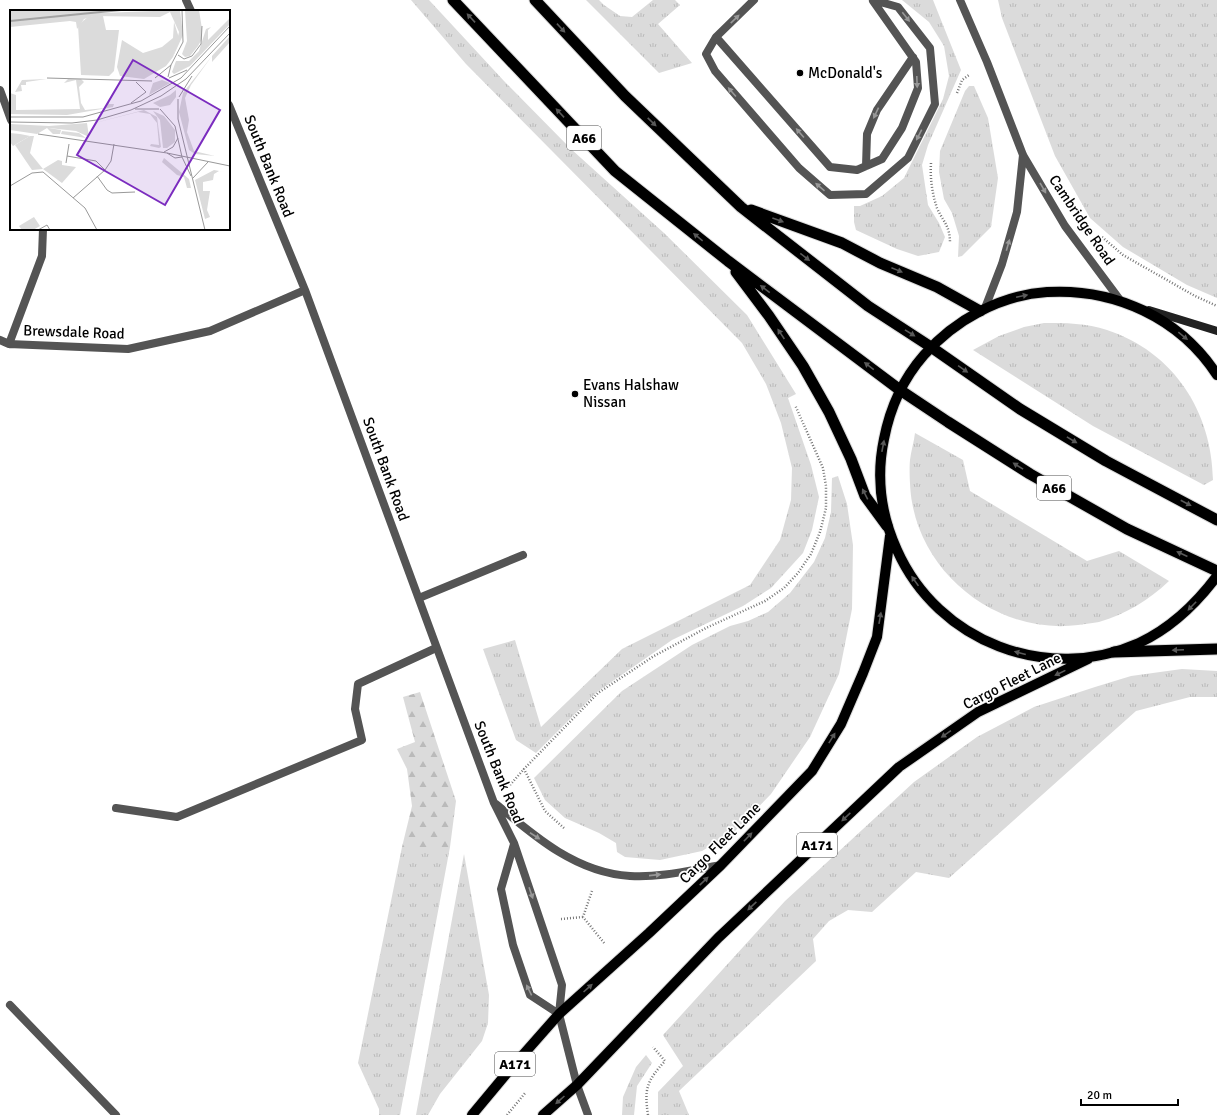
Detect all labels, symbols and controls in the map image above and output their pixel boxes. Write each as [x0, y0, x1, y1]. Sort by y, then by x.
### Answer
inset map [10, 10, 230, 230]
one-way arrow [901, 12, 910, 23]
one-way arrow [466, 13, 475, 23]
one-way arrow [730, 14, 740, 24]
one-way arrow [557, 23, 566, 33]
place label: McDonald's [808, 64, 883, 82]
marker: McDonald's [795, 68, 805, 78]
one-way arrow [914, 76, 921, 88]
one-way arrow [728, 86, 737, 97]
one-way arrow [873, 107, 879, 119]
one-way arrow [556, 108, 565, 117]
street label: South Bank Road [240, 112, 298, 220]
one-way arrow [647, 117, 657, 127]
road number: A66 [567, 126, 601, 150]
one-way arrow [795, 128, 804, 139]
one-way arrow [916, 129, 923, 141]
street label: Cambridge Road [1045, 171, 1119, 269]
one-way arrow [815, 182, 826, 191]
one-way arrow [1040, 182, 1047, 194]
one-way arrow [772, 217, 784, 223]
one-way arrow [692, 233, 703, 241]
one-way arrow [1005, 239, 1011, 251]
one-way arrow [799, 252, 810, 261]
one-way arrow [892, 267, 903, 273]
one-way arrow [760, 285, 770, 293]
one-way arrow [1016, 293, 1028, 299]
street label: Brewsdale Road [23, 321, 125, 343]
one-way arrow [778, 328, 785, 340]
one-way arrow [904, 329, 915, 337]
one-way arrow [1177, 331, 1188, 340]
one-way arrow [864, 362, 875, 370]
one-way arrow [958, 365, 969, 373]
place label: Evans Halshaw Nissan [583, 376, 679, 411]
marker: Evans Halshaw Nissan [570, 389, 580, 399]
street label: South Bank Road [359, 415, 413, 523]
one-way arrow [1066, 437, 1078, 444]
one-way arrow [880, 440, 886, 452]
one-way arrow [1012, 463, 1024, 470]
road number: A66 [1037, 476, 1071, 500]
one-way arrow [862, 489, 868, 500]
one-way arrow [1180, 500, 1191, 507]
one-way arrow [1176, 551, 1187, 557]
one-way arrow [911, 576, 919, 587]
one-way arrow [1187, 601, 1197, 611]
one-way arrow [877, 612, 883, 624]
one-way arrow [1171, 647, 1184, 653]
street label: Cargo Fleet Lane [960, 649, 1064, 713]
one-way arrow [1014, 650, 1026, 656]
one-way arrow [1054, 670, 1066, 676]
street label: South Bank Road [470, 718, 528, 826]
one-way arrow [941, 730, 951, 738]
one-way arrow [829, 732, 836, 744]
street label: Cargo Fleet Lane [676, 799, 764, 887]
one-way arrow [841, 812, 851, 822]
one-way arrow [529, 832, 541, 839]
one-way arrow [743, 832, 753, 842]
road number: A171 [797, 833, 837, 857]
one-way arrow [649, 872, 661, 878]
one-way arrow [699, 876, 709, 886]
one-way arrow [528, 887, 534, 899]
one-way arrow [747, 901, 757, 911]
one-way arrow [583, 983, 593, 992]
one-way arrow [526, 984, 532, 996]
road number: A171 [495, 1052, 535, 1076]
scale bar [1081, 1081, 1178, 1107]
text: 20 m [1087, 1088, 1112, 1103]
one-way arrow [555, 1095, 565, 1105]

